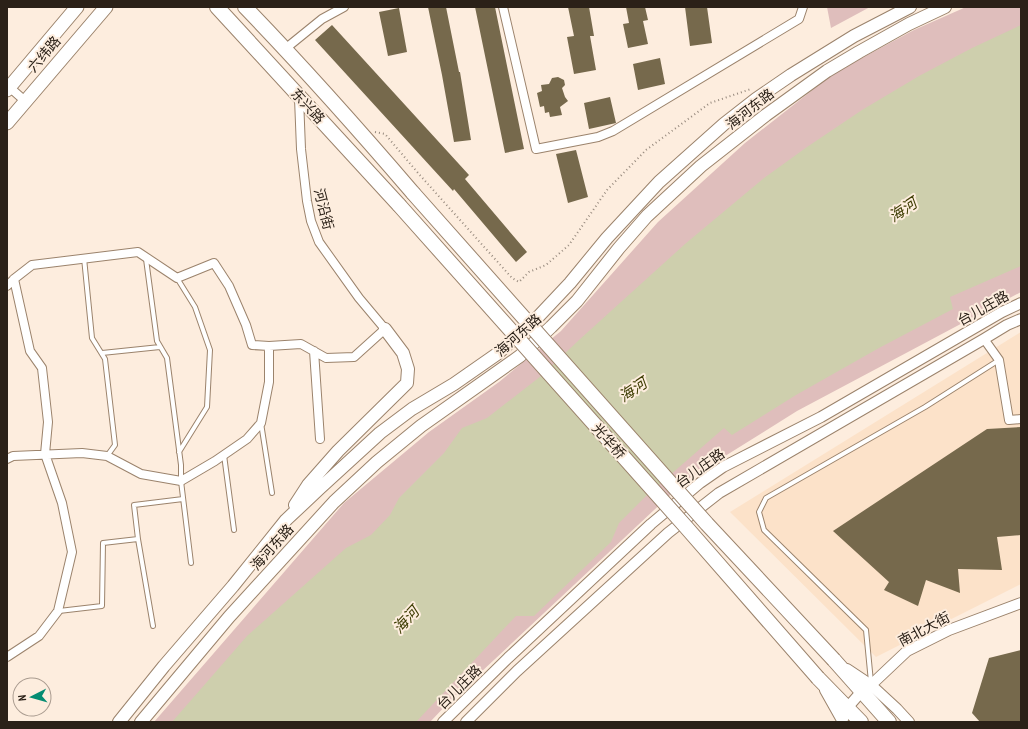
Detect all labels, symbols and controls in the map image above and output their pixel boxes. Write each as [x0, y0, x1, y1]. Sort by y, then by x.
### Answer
street label: 六纬路 [23, 32, 65, 76]
street label: 东兴路 [287, 85, 329, 127]
street label: 海河东路 [722, 85, 778, 133]
street label: 河沿街 [310, 186, 338, 232]
water label: 海河 [885, 192, 923, 226]
street label: 台儿庄路 [954, 287, 1012, 329]
street label: 海河东路 [491, 310, 545, 360]
water label: 海河 [615, 372, 653, 406]
street label: 光华桥 [588, 419, 630, 463]
street label: 台儿庄路 [672, 445, 728, 491]
street label: 海河东路 [247, 520, 297, 574]
water label: 海河 [388, 600, 425, 637]
street label: 南北大街 [895, 608, 953, 650]
street label: 台儿庄路 [433, 661, 485, 713]
north arrow [12, 677, 52, 717]
text: N [15, 694, 29, 702]

